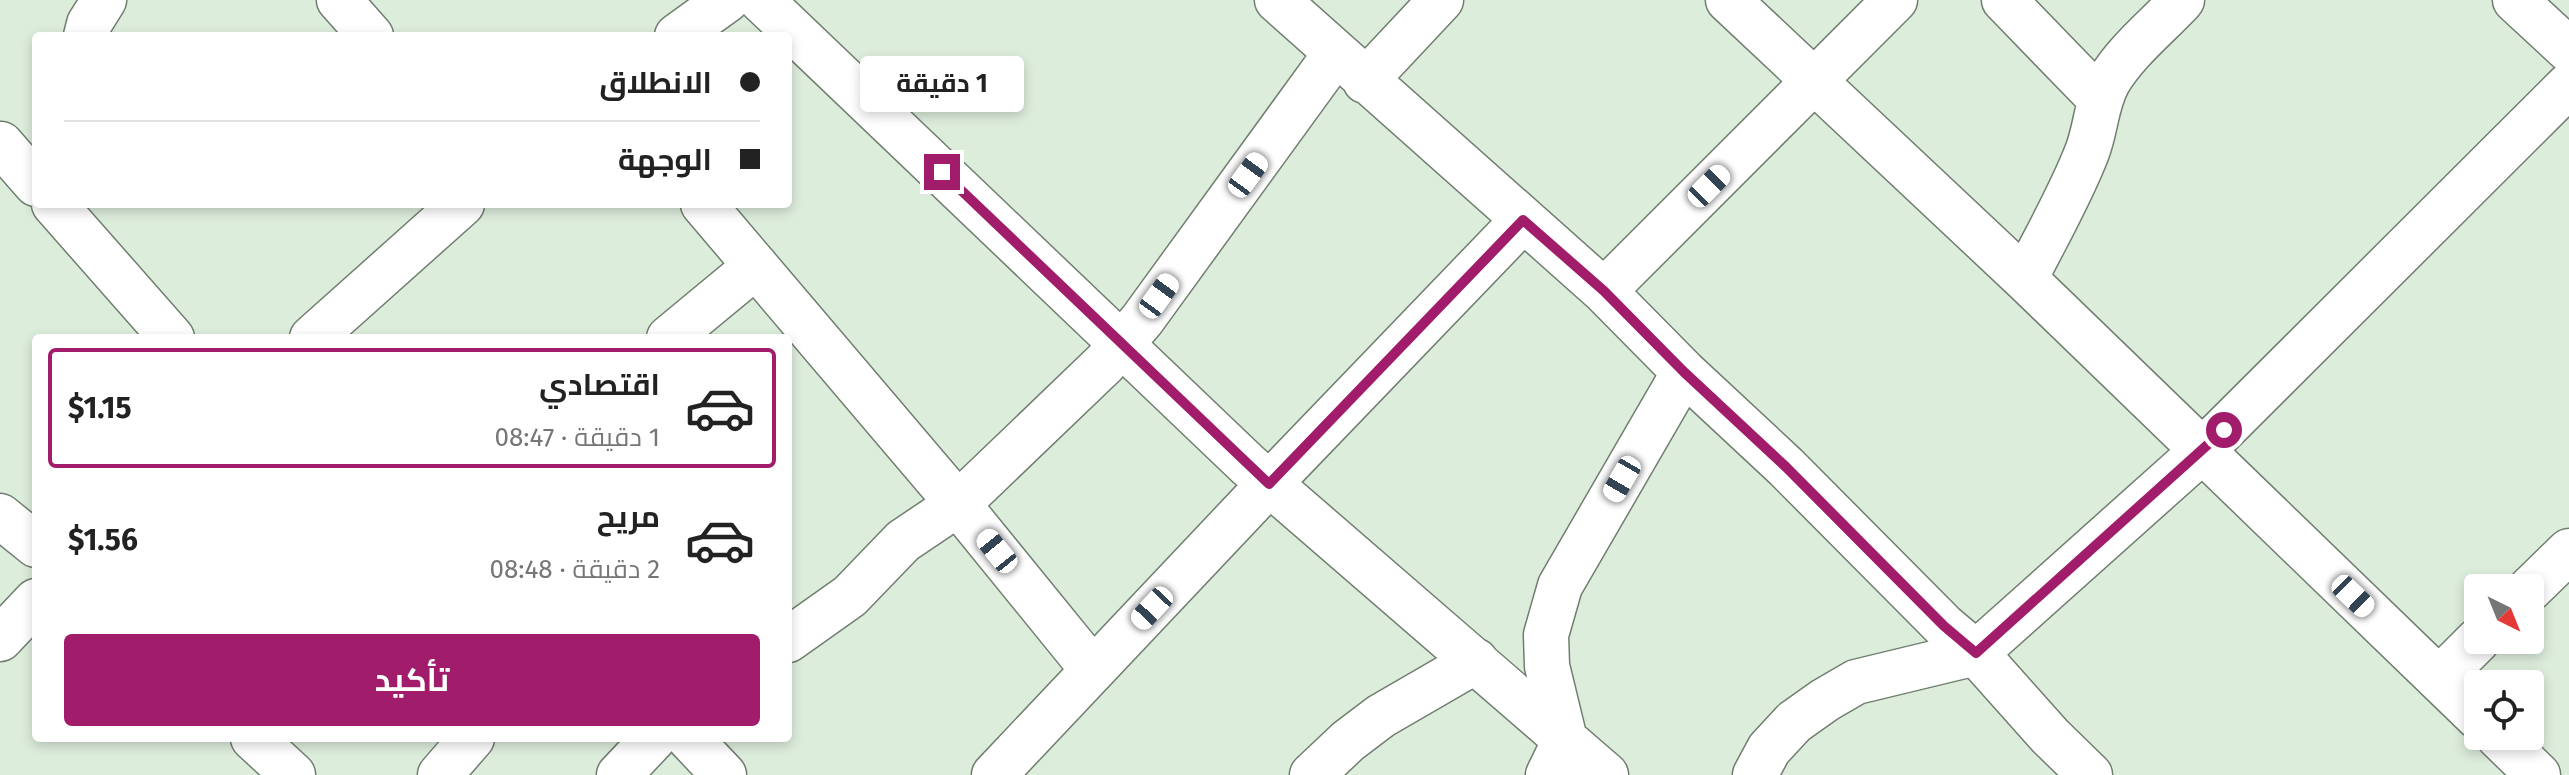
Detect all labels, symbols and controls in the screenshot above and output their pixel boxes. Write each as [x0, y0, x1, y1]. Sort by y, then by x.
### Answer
callout: 1 دقيقة [860, 56, 1024, 112]
text: الانطلاق [599, 65, 712, 101]
text: 1 دقيقة [896, 68, 988, 99]
text: الوجهة [618, 142, 712, 178]
car [1224, 149, 1272, 201]
route end [924, 154, 960, 190]
car [1684, 161, 1734, 211]
car [1135, 270, 1183, 322]
text: اقتصادي [539, 367, 660, 403]
icon: car [684, 372, 756, 444]
text: $1.15 [68, 390, 132, 426]
route start [2206, 412, 2242, 448]
text: 1 دقيقة · 08:47 [494, 422, 660, 453]
car [1600, 452, 1644, 506]
text: مريح [597, 499, 660, 535]
icon: car [684, 504, 756, 576]
text: $1.56 [68, 522, 138, 558]
car [973, 525, 1021, 577]
text: 2 دقيقة · 08:48 [489, 554, 660, 585]
car [2327, 571, 2379, 621]
north arrow [2464, 574, 2544, 654]
map controls [2464, 574, 2544, 750]
car [1127, 582, 1177, 634]
button: تأكيد [64, 634, 760, 726]
button: locate [2464, 670, 2544, 750]

